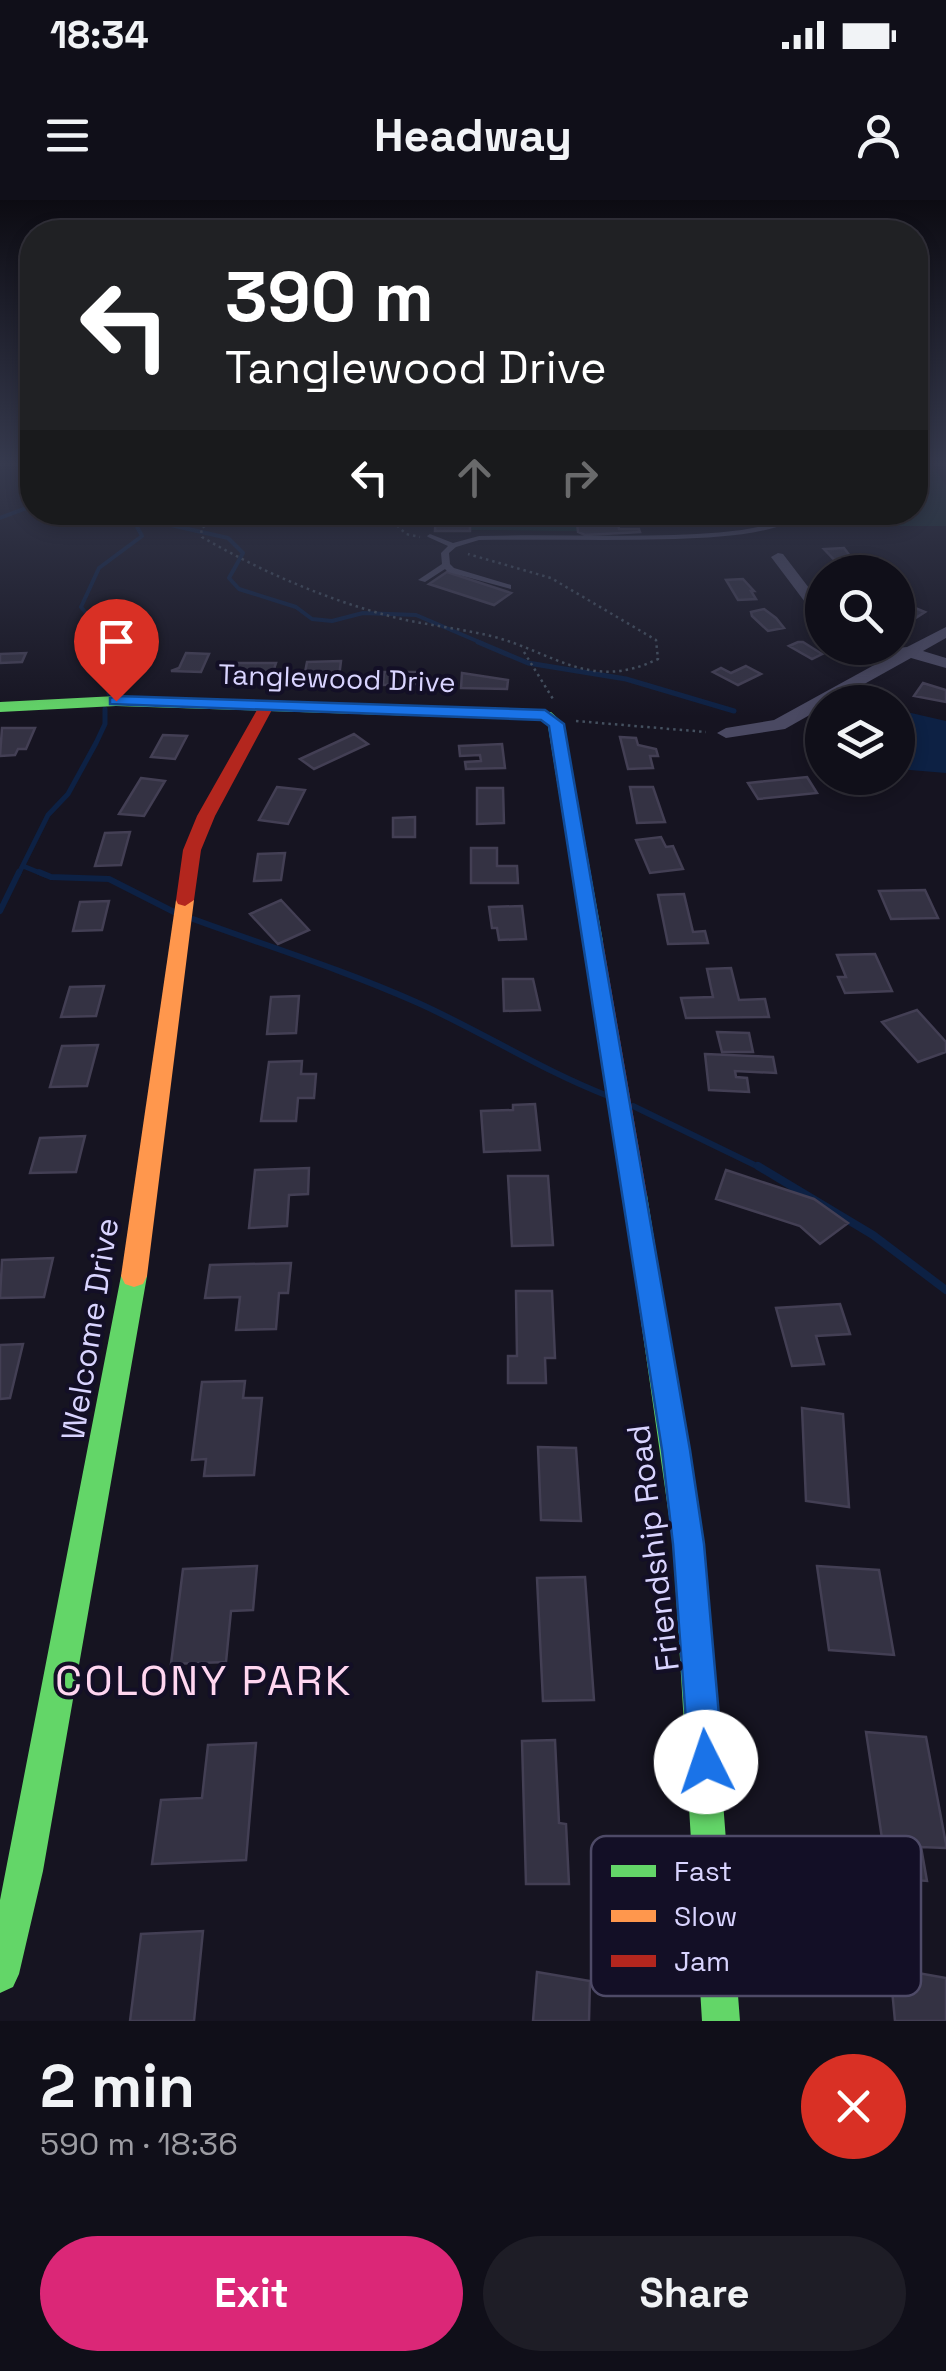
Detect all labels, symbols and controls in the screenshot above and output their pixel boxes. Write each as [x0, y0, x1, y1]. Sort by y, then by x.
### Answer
text: 18:34 [50, 11, 149, 59]
text: Headway [374, 107, 572, 164]
icon: menu [40, 108, 95, 163]
icon: person [851, 108, 906, 163]
text: 390 m [225, 252, 434, 341]
icon: left [60, 260, 190, 390]
text: Tanglewood Drive [225, 339, 607, 396]
icon: left [342, 450, 397, 505]
icon: ahead [447, 450, 502, 505]
icon: right [552, 450, 607, 505]
map controls [805, 555, 915, 795]
button: search [805, 555, 915, 665]
pin [74, 599, 159, 702]
icon: arrive [89, 614, 144, 669]
street label: Tanglewood Drive [218, 656, 456, 700]
button: layers [805, 685, 915, 795]
street label: Welcome Drive [53, 1215, 127, 1443]
street label: Friendship Road [618, 1422, 688, 1674]
district label: COLONY PARK [55, 1654, 353, 1707]
position arrow [654, 1710, 758, 1814]
legend [591, 1836, 921, 1996]
text: Fast [674, 1853, 732, 1889]
text: Slow [674, 1898, 737, 1934]
text: Jam [674, 1943, 730, 1979]
text: 2 min [40, 2048, 195, 2125]
button: close [801, 2054, 906, 2159]
text: 590 m · 18:36 [40, 2124, 238, 2164]
button: Exit [40, 2236, 463, 2351]
button: Share [483, 2236, 906, 2351]

